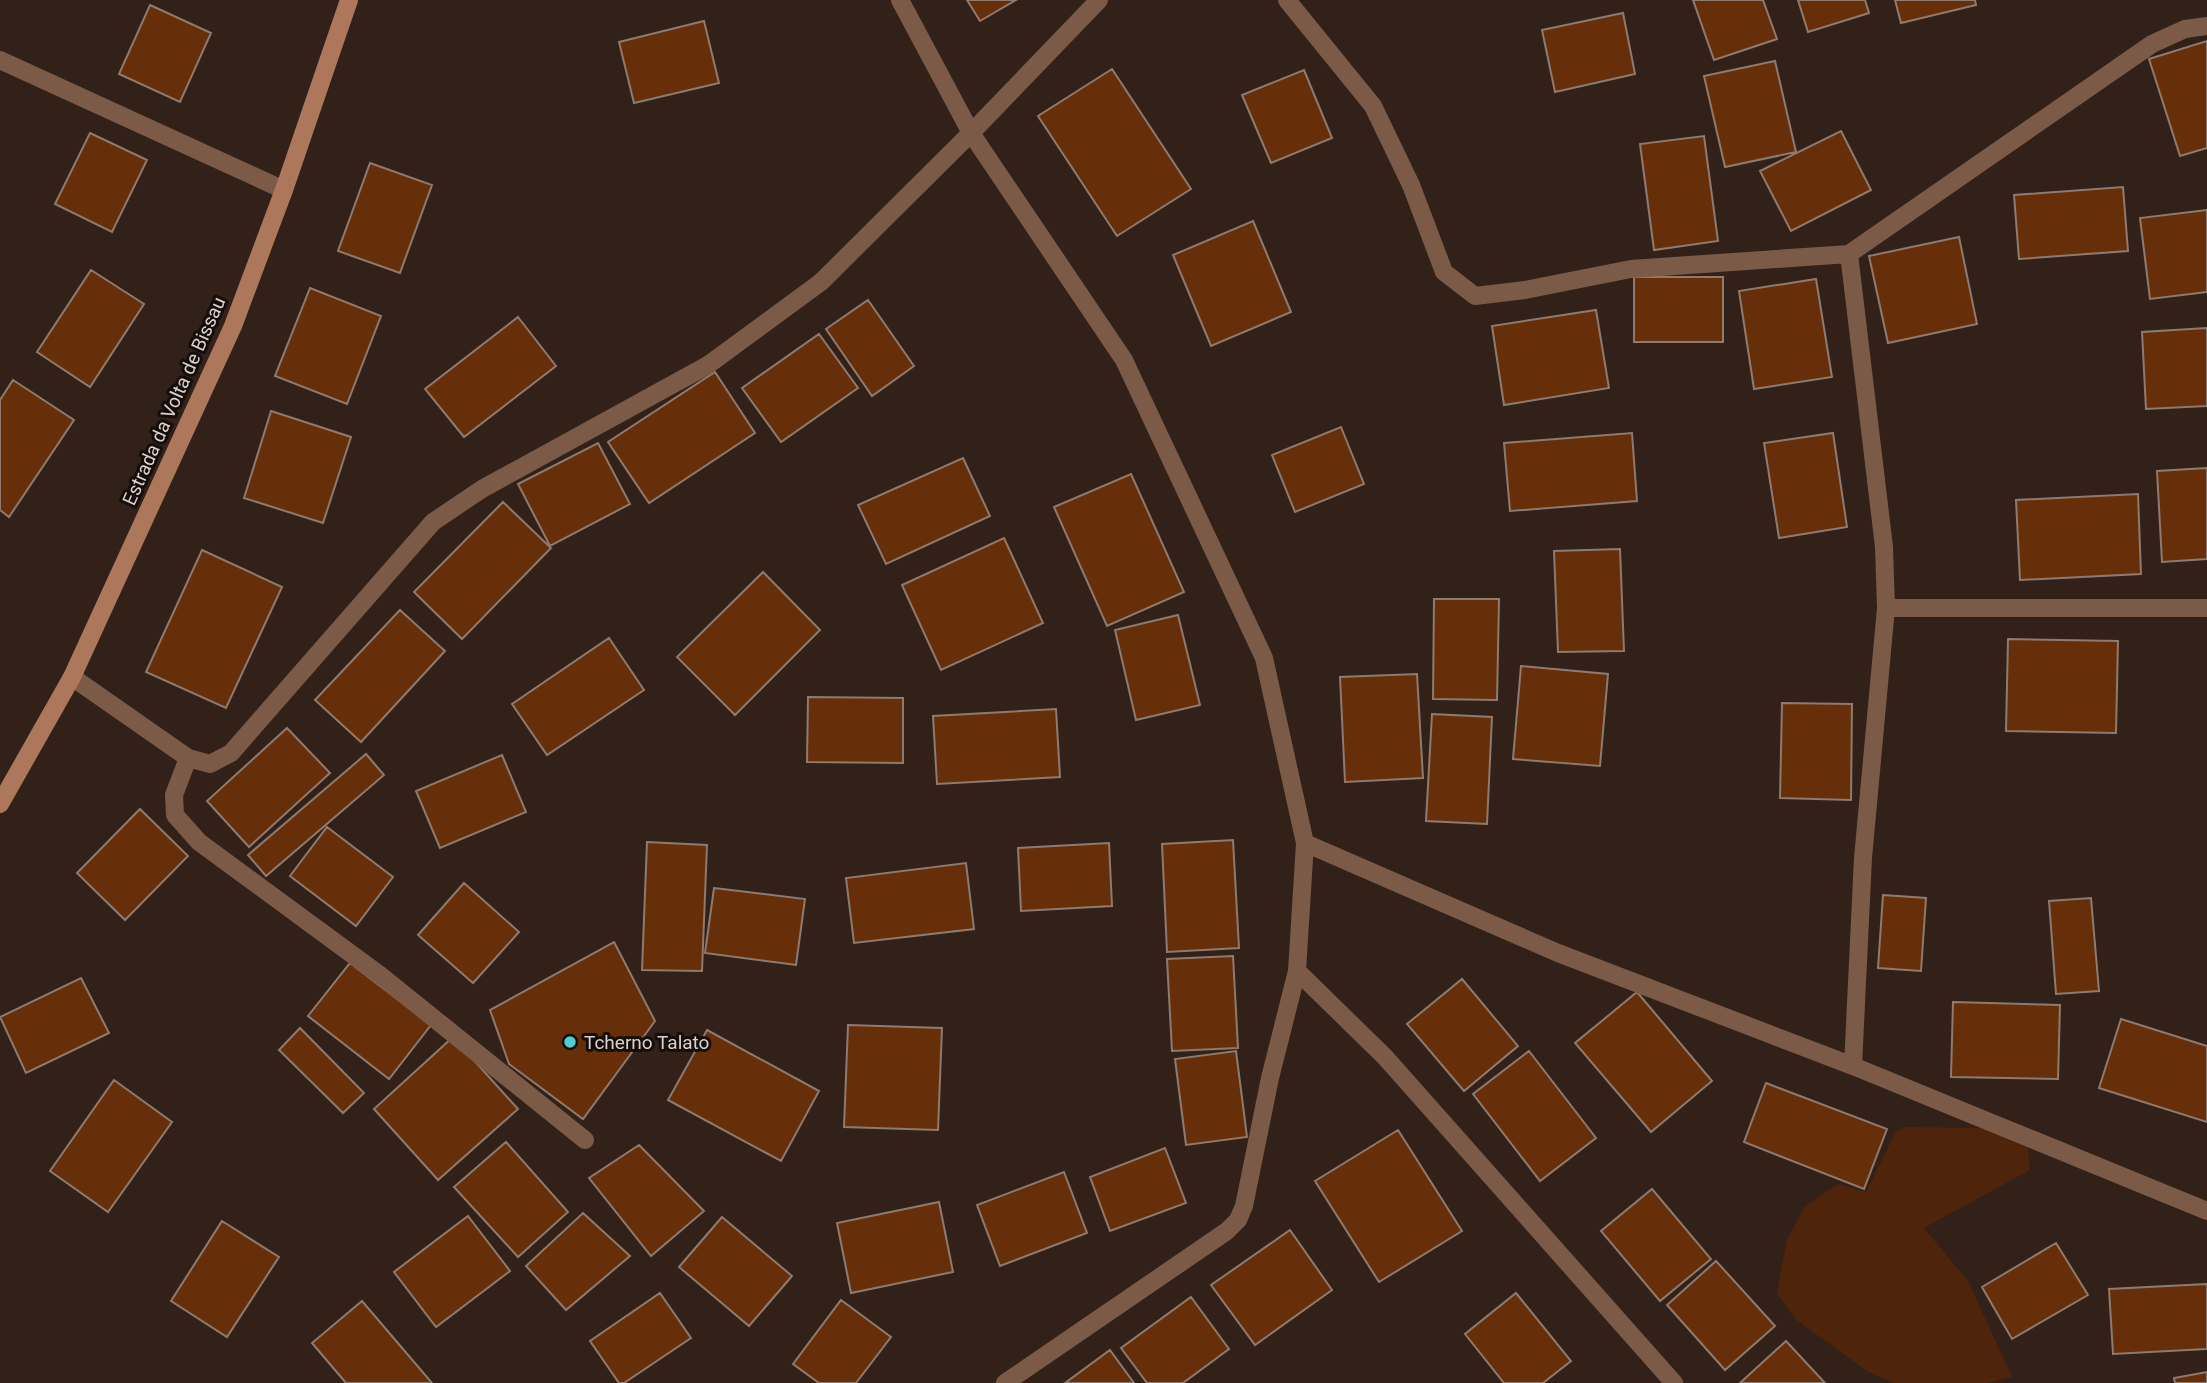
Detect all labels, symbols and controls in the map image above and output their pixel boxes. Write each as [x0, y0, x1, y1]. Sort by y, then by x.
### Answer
street label: Estrada da Volta de Bissau [118, 293, 230, 509]
place label: Tcherno Talato [584, 1031, 709, 1054]
marker: Tcherno Talato [562, 1034, 578, 1050]

